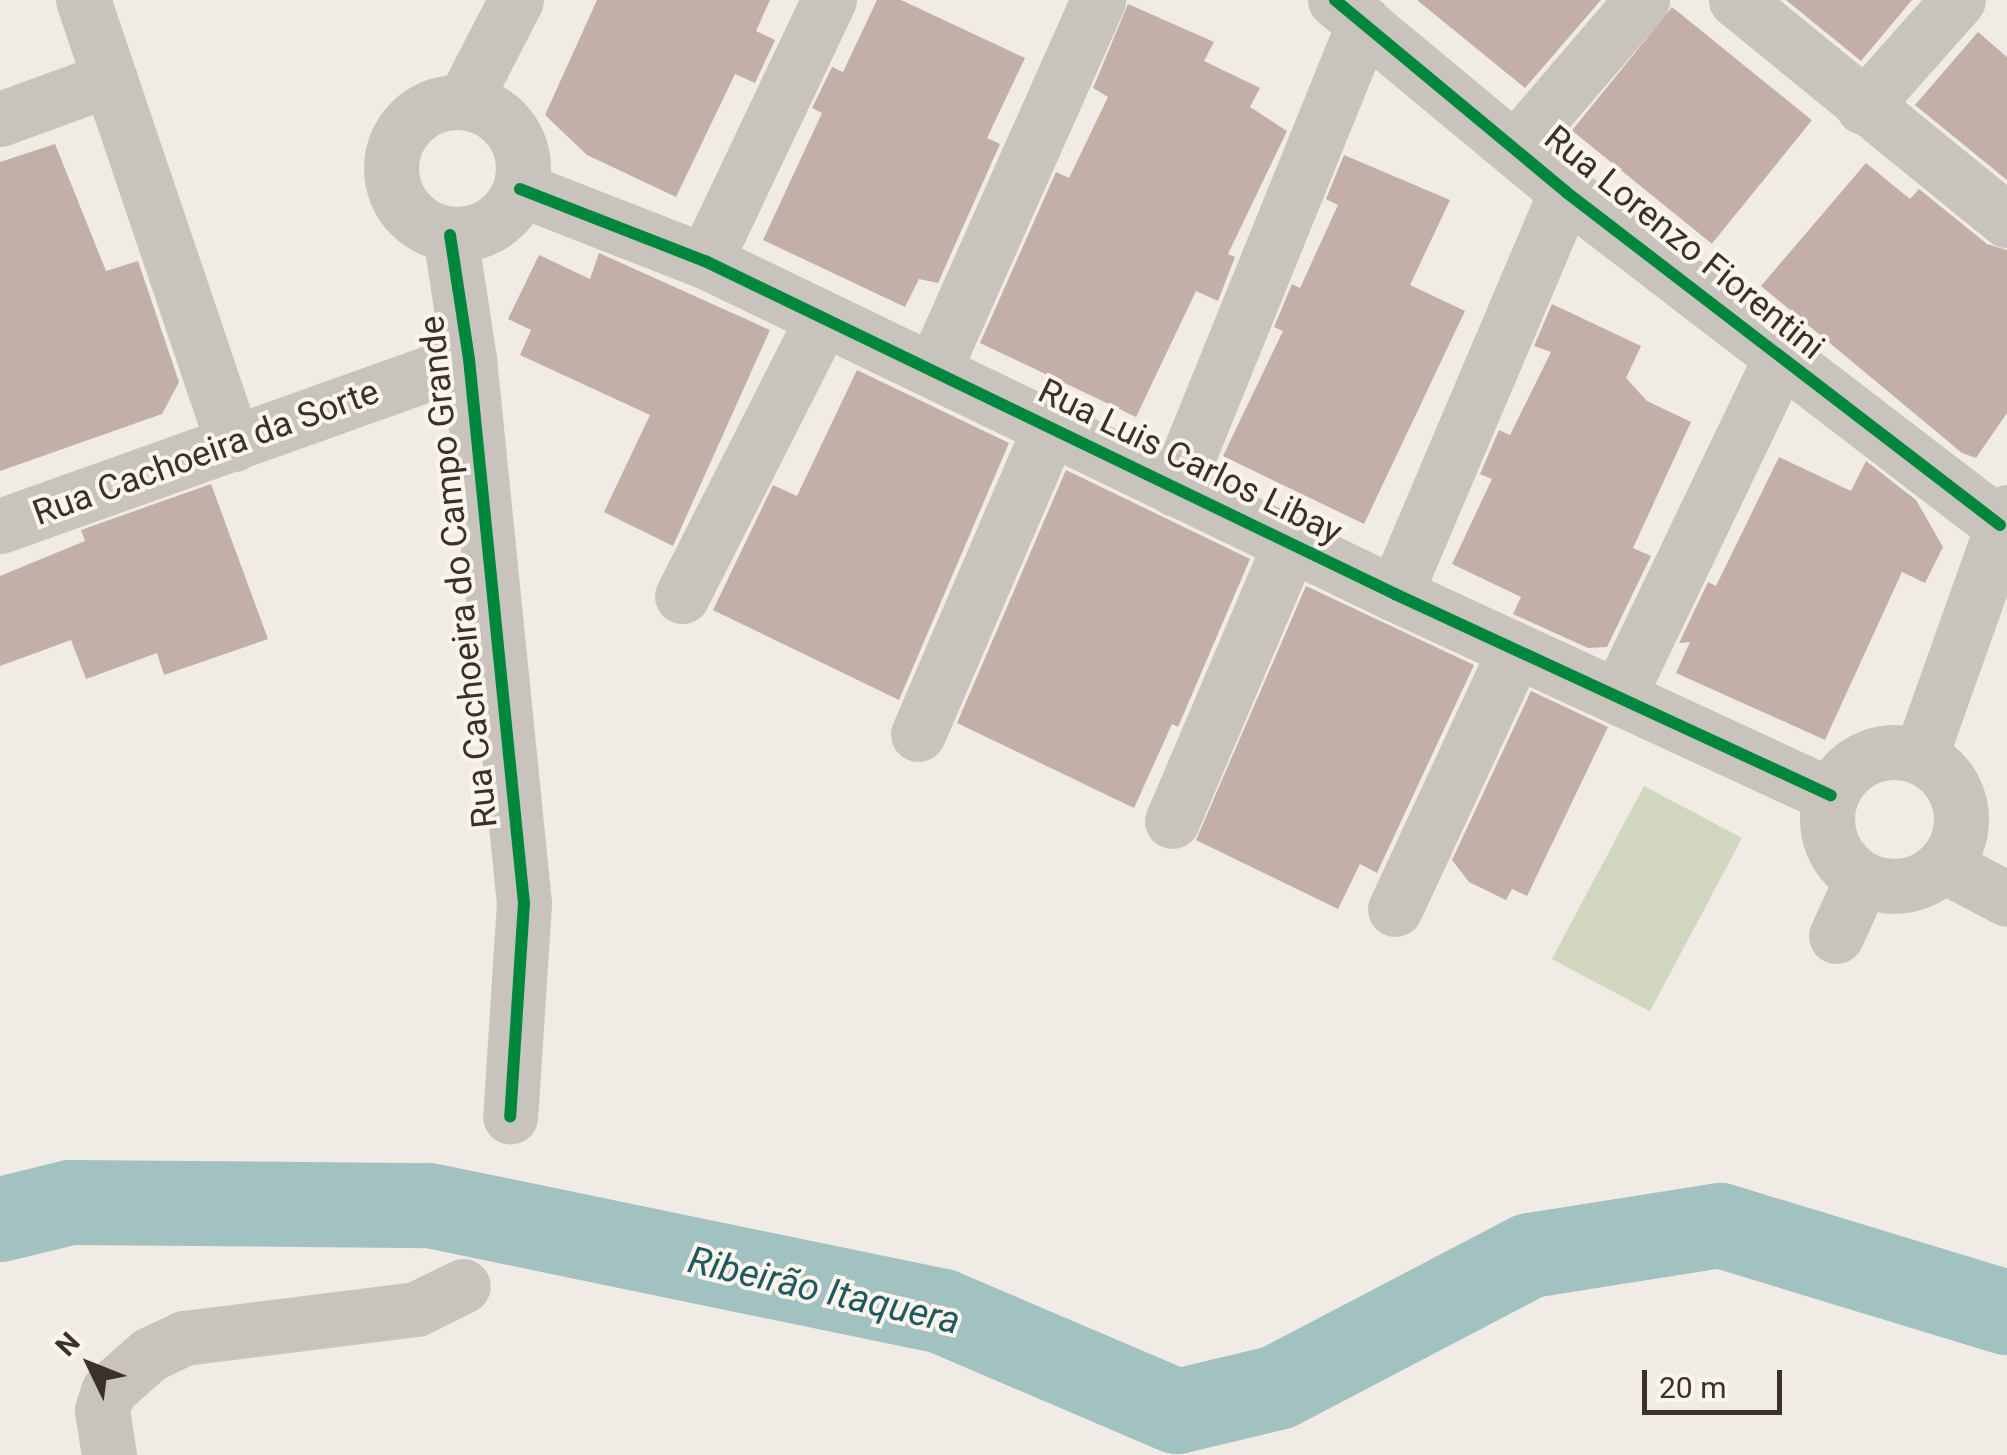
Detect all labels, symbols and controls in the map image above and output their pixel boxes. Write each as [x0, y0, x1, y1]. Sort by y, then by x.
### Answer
street label: Rua Lorenzo Fiorentini [1536, 117, 1832, 369]
street label: Rua Cachoeira do Campo Grande [411, 314, 507, 830]
street label: Rua Luis Carlos Libay [1031, 370, 1349, 554]
street label: Rua Cachoeira da Sorte [27, 371, 385, 535]
water label: Ribeirão Itaquera [684, 1238, 964, 1344]
north arrow [40, 1315, 140, 1415]
text: N [49, 1326, 86, 1363]
scale bar [1647, 1350, 1787, 1412]
text: 20 m [1659, 1370, 1726, 1405]

